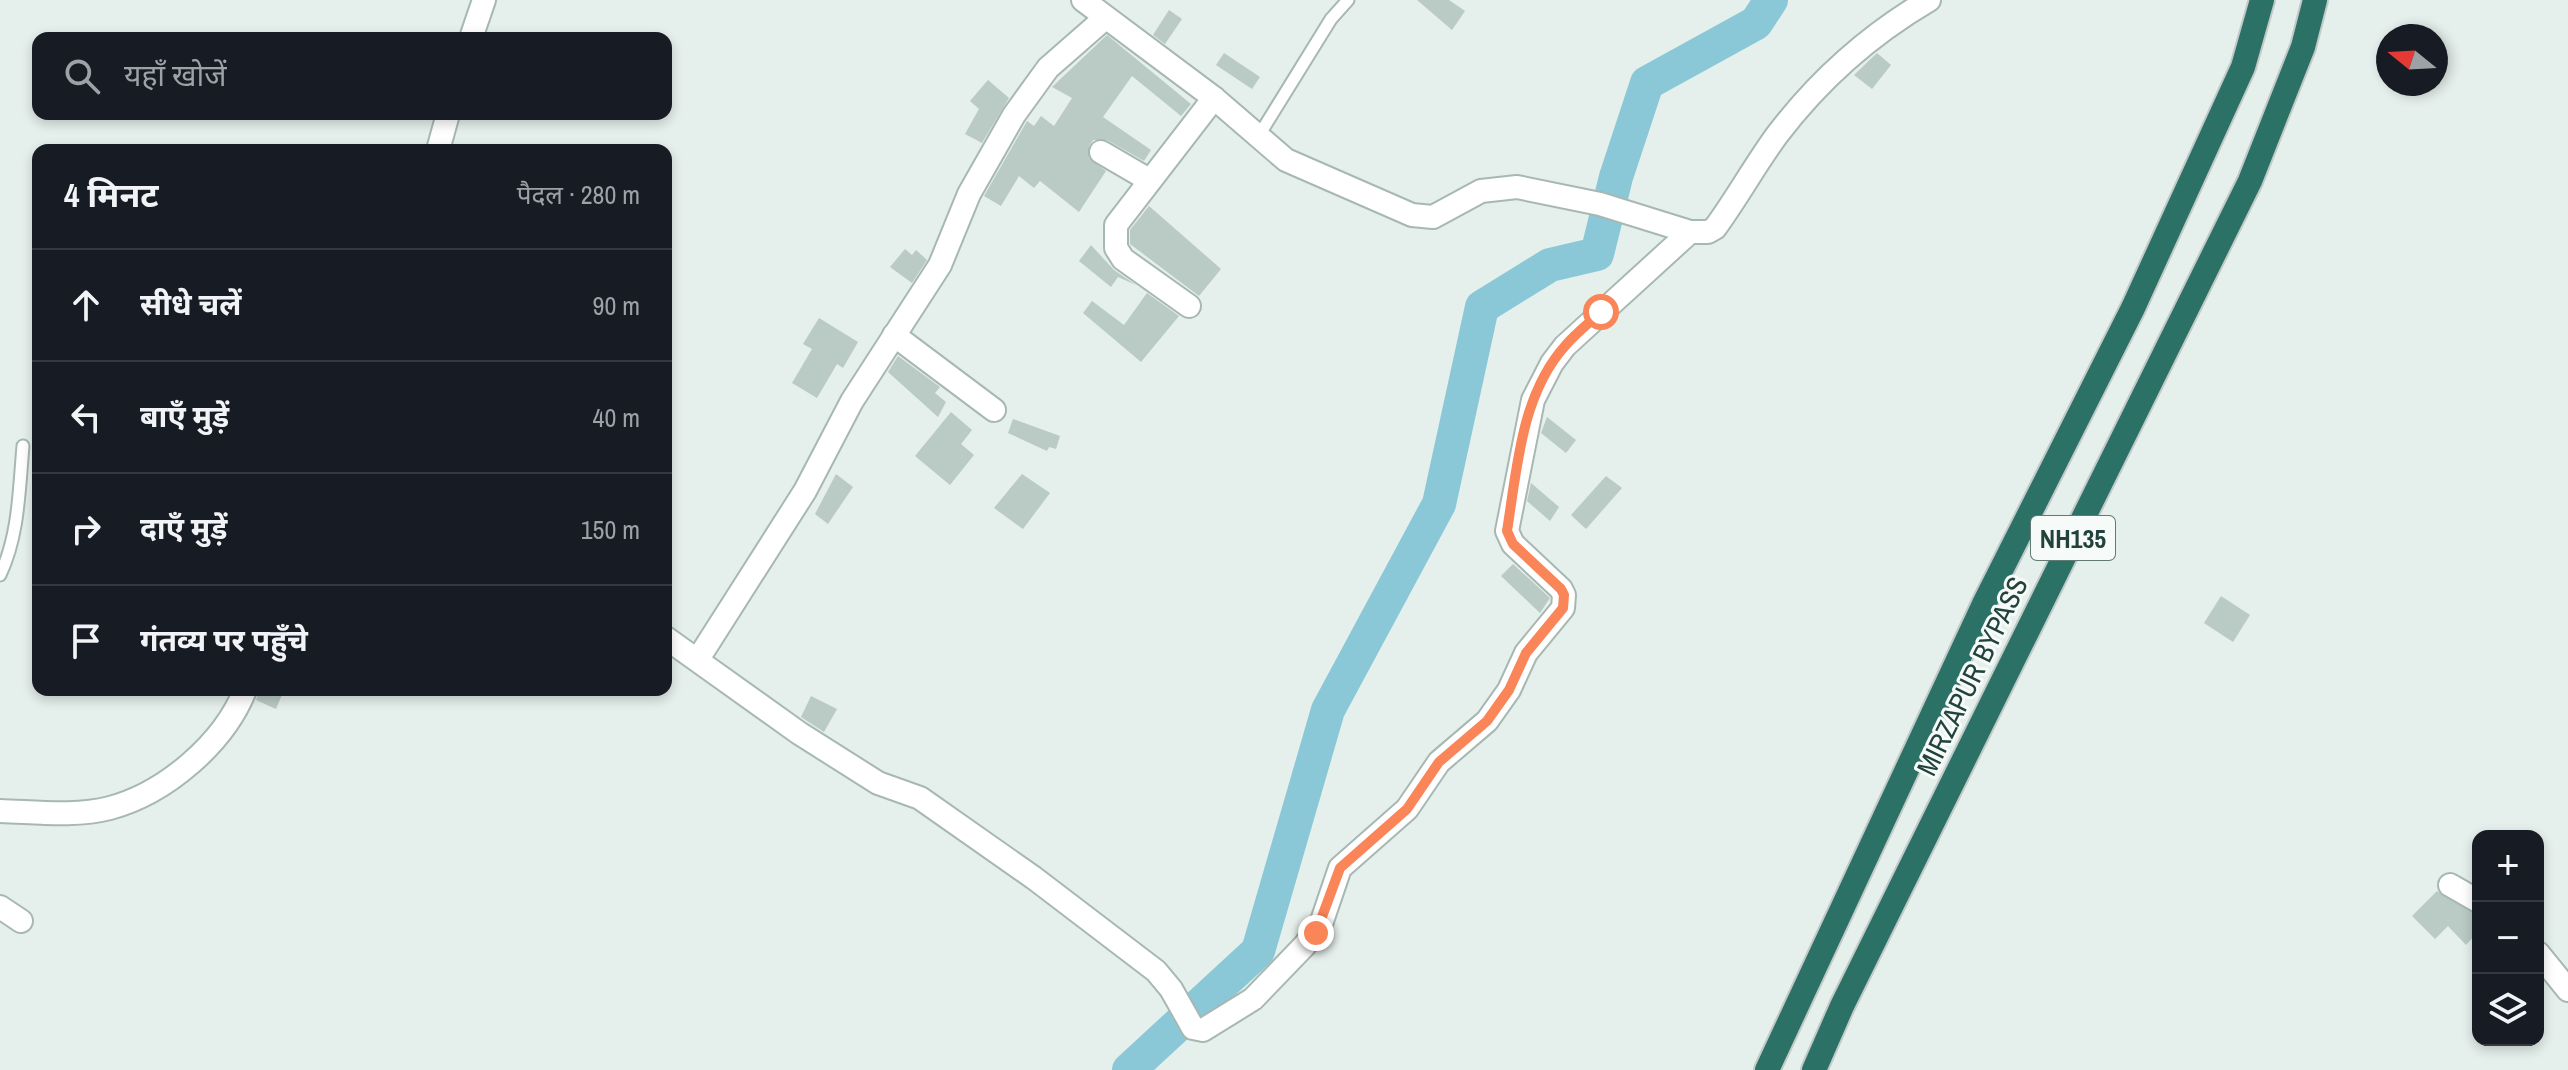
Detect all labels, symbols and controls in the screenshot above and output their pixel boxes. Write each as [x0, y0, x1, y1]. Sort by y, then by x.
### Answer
north arrow [2376, 24, 2448, 96]
search box [32, 32, 672, 120]
icon: search [60, 54, 104, 98]
text: यहाँ खोजें [124, 55, 227, 95]
text: 4 मिनट [64, 172, 159, 218]
text: पैदल · 280 m [517, 177, 640, 212]
icon: ahead [64, 283, 108, 327]
text: सीधे चलें [140, 284, 241, 324]
text: 90 m [593, 288, 640, 323]
route start [1583, 294, 1619, 330]
icon: left [64, 395, 108, 439]
text: बाएँ मुड़ें [140, 396, 229, 436]
text: 40 m [593, 400, 640, 435]
icon: right [64, 507, 108, 551]
text: दाएँ मुड़ें [140, 508, 227, 548]
text: 150 m [581, 512, 640, 547]
road number: NH135 [2031, 516, 2115, 560]
street label: MIRZAPUR BYPASS [1907, 570, 2037, 782]
icon: arrive [64, 619, 108, 663]
text: गंतव्य पर पहुँचे [140, 620, 308, 660]
map controls [2472, 830, 2544, 1046]
button: + [2472, 830, 2544, 902]
button: − [2472, 902, 2544, 974]
route end [1298, 915, 1334, 951]
button: layers [2472, 974, 2544, 1046]

